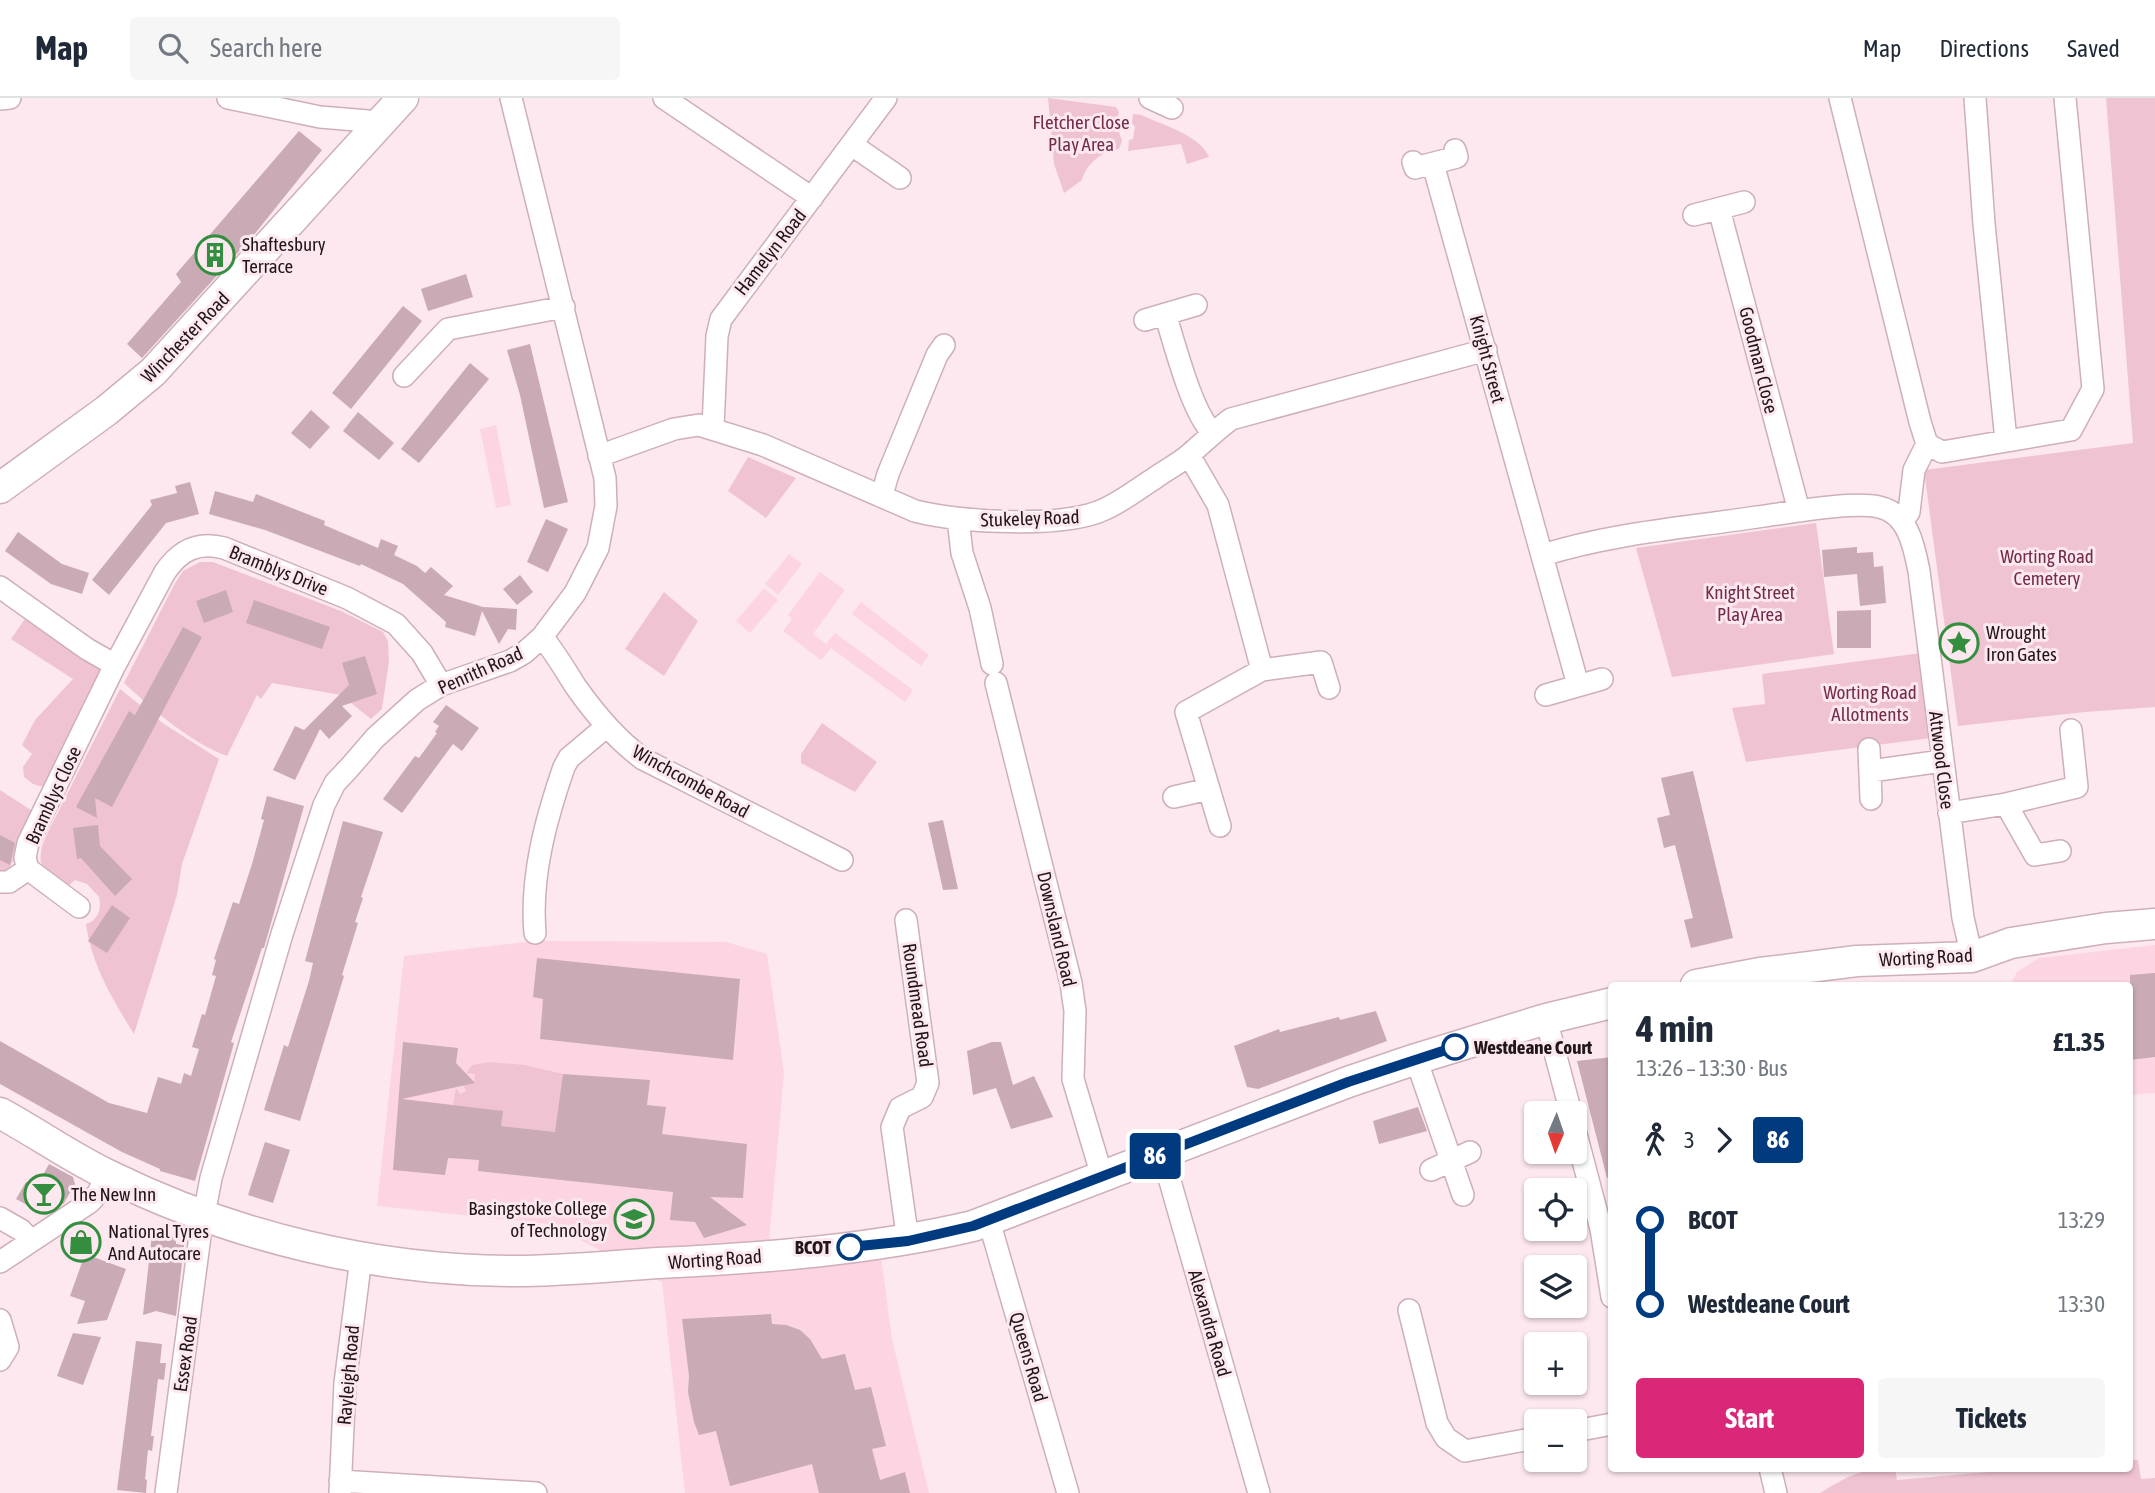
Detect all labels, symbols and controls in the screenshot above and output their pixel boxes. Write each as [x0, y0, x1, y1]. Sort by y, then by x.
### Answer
search box [130, 17, 620, 80]
text: Map [35, 29, 88, 67]
icon: search [154, 29, 192, 67]
text: Search here [210, 33, 322, 63]
text: Map [1863, 35, 1901, 62]
text: Directions [1939, 35, 2029, 62]
text: Saved [2067, 35, 2120, 62]
park label: Fletcher Close Play Area [1032, 111, 1130, 155]
street label: Hamelyn Road [730, 205, 810, 299]
place label: Shaftesbury Terrace [242, 233, 326, 277]
building icon: Shaftesbury Terrace [194, 234, 236, 276]
street label: Winchester Road [136, 287, 234, 387]
street label: Goodman Close [1735, 304, 1783, 416]
street label: Knight Street [1466, 313, 1510, 405]
street label: Stukeley Road [980, 505, 1080, 531]
street label: Bramblys Drive [226, 540, 332, 600]
park label: Worting Road Cemetery [2000, 545, 2094, 589]
park label: Knight Street Play Area [1705, 581, 1795, 625]
place label: Wrought Iron Gates [1986, 621, 2057, 665]
place icon: Wrought Iron Gates [1938, 622, 1980, 664]
street label: Penrith Road [434, 642, 526, 698]
park label: Worting Road Allotments [1823, 681, 1917, 725]
street label: Attwood Close [1925, 710, 1959, 810]
street label: Winchcombe Road [629, 740, 753, 822]
street label: Bramblys Close [21, 743, 85, 847]
street label: Downsland Road [1033, 869, 1081, 989]
street label: Roundmead Road [898, 942, 938, 1068]
street label: Worting Road [1879, 944, 1973, 970]
text: 4 min [1636, 1007, 1714, 1050]
text: £1.35 [2053, 1027, 2105, 1057]
marker: Westdeane Court [1442, 1034, 1468, 1060]
place label: Westdeane Court [1473, 1036, 1593, 1058]
text: 13:26 – 13:30 · Bus [1636, 1055, 1788, 1081]
north arrow [1524, 1101, 1587, 1164]
map controls [1524, 1101, 1587, 1472]
icon: walk [1636, 1121, 1674, 1159]
icon: forward [1705, 1121, 1743, 1159]
text: 86 [1767, 1126, 1789, 1153]
text: 3 [1684, 1127, 1695, 1153]
line badge: 86 [1124, 1133, 1186, 1179]
text: 86 [1144, 1142, 1166, 1169]
bar icon: The New Inn [23, 1173, 65, 1215]
button: locate [1524, 1178, 1587, 1241]
place label: The New Inn [71, 1183, 156, 1205]
place label: Basingstoke College of Technology [468, 1197, 607, 1241]
school or university icon: Basingstoke College of Technology [613, 1198, 655, 1240]
text: BCOT [1688, 1205, 1738, 1235]
text: 13:29 [2058, 1207, 2105, 1233]
place label: National Tyres And Autocare [108, 1220, 209, 1264]
shop icon: National Tyres And Autocare [60, 1221, 102, 1263]
marker: BCOT [837, 1234, 863, 1260]
place label: BCOT [795, 1236, 832, 1258]
street label: Worting Road [668, 1245, 762, 1273]
button: layers [1524, 1255, 1587, 1318]
street label: Alexandra Road [1184, 1267, 1236, 1379]
text: Westdeane Court [1688, 1289, 1850, 1319]
text: 13:30 [2058, 1291, 2105, 1317]
street label: Queens Road [1006, 1310, 1052, 1404]
street label: Essex Road [169, 1315, 201, 1393]
street label: Rayleigh Road [333, 1324, 363, 1426]
button: + [1524, 1332, 1587, 1395]
button: Start [1636, 1378, 1864, 1458]
button: Tickets [1878, 1378, 2105, 1458]
button: − [1524, 1409, 1587, 1472]

